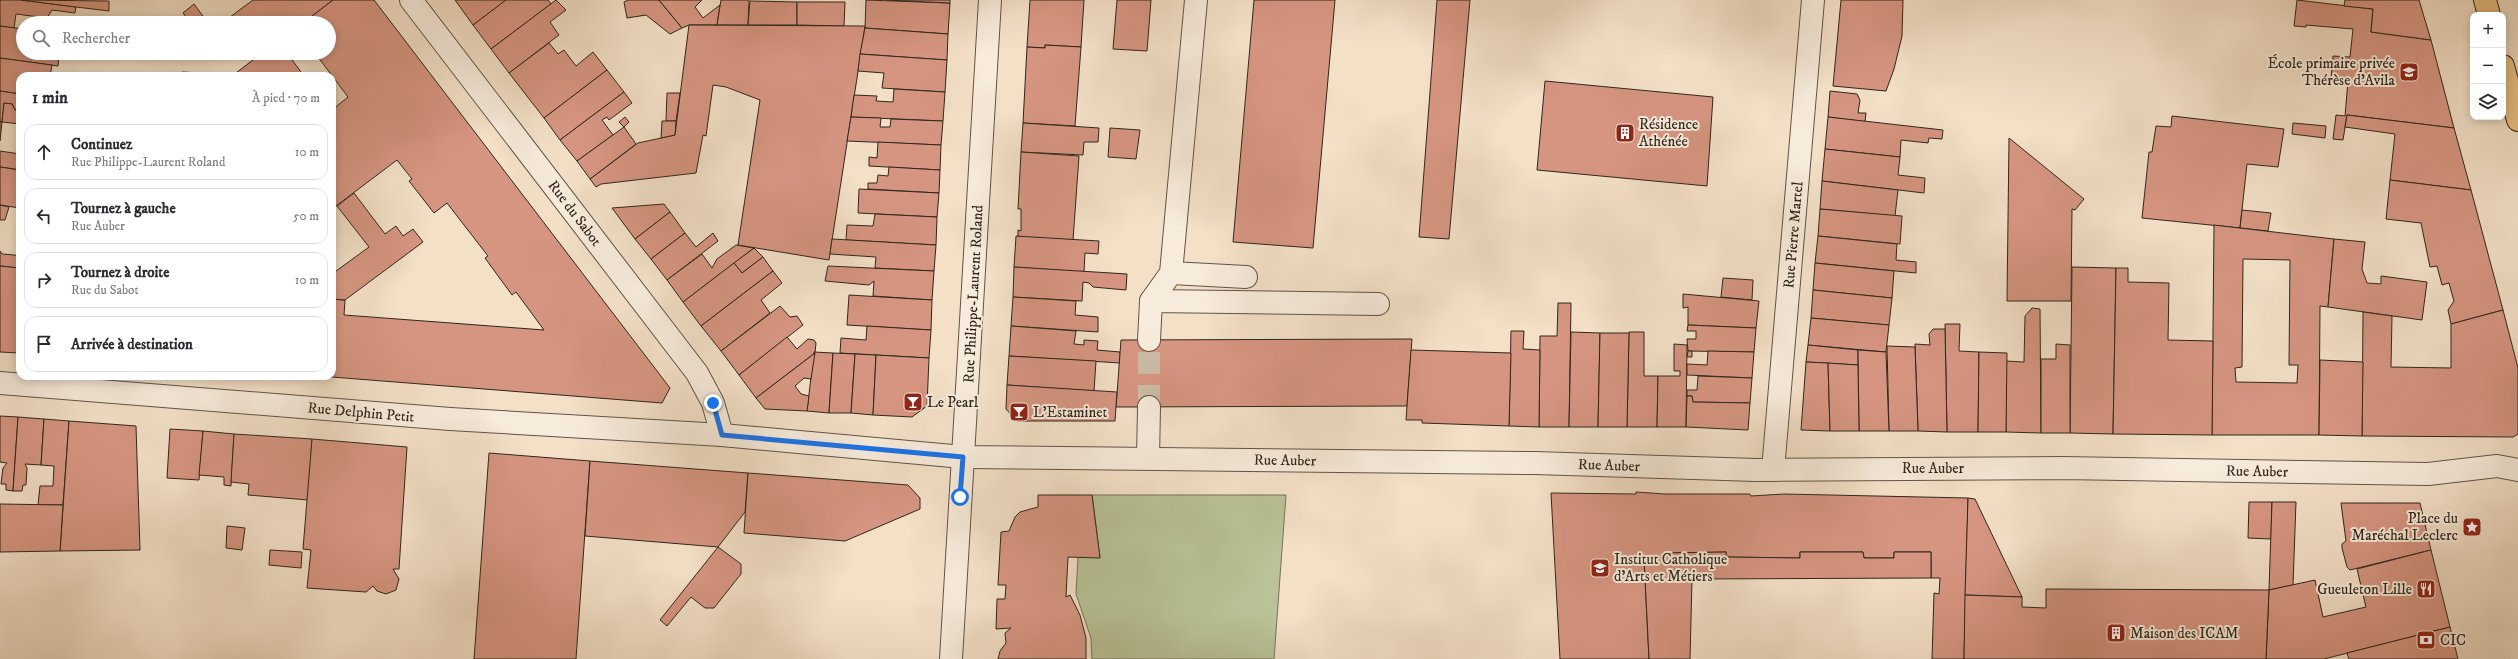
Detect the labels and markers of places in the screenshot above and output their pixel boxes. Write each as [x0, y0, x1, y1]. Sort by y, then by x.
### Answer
place label: École primaire privée Thérèse d'Avila [2267, 54, 2396, 90]
school or university icon: École primaire privée Thérèse d'Avila [2398, 61, 2420, 83]
place label: Résidence Athénée [1639, 115, 1698, 151]
building icon: Résidence Athénée [1614, 122, 1636, 144]
bar icon: Le Pearl [902, 391, 924, 413]
place label: Le Pearl [927, 393, 979, 412]
bar icon: L'Estaminet [1008, 401, 1030, 423]
place label: L'Estaminet [1033, 403, 1107, 422]
place label: Place du Maréchal Leclerc [2352, 509, 2459, 545]
place icon: Place du Maréchal Leclerc [2461, 516, 2483, 538]
place label: Institut Catholique d'Arts et Métiers [1614, 550, 1727, 586]
school or university icon: Institut Catholique d'Arts et Métiers [1589, 557, 1611, 579]
restaurant icon: Gueuleton Lille [2415, 578, 2437, 600]
place label: Gueuleton Lille [2317, 580, 2412, 599]
building icon: Maison des ICAM [2105, 622, 2127, 644]
place label: Maison des ICAM [2130, 624, 2239, 643]
bank icon: CIC [2415, 629, 2437, 651]
place label: CIC [2440, 631, 2466, 650]

